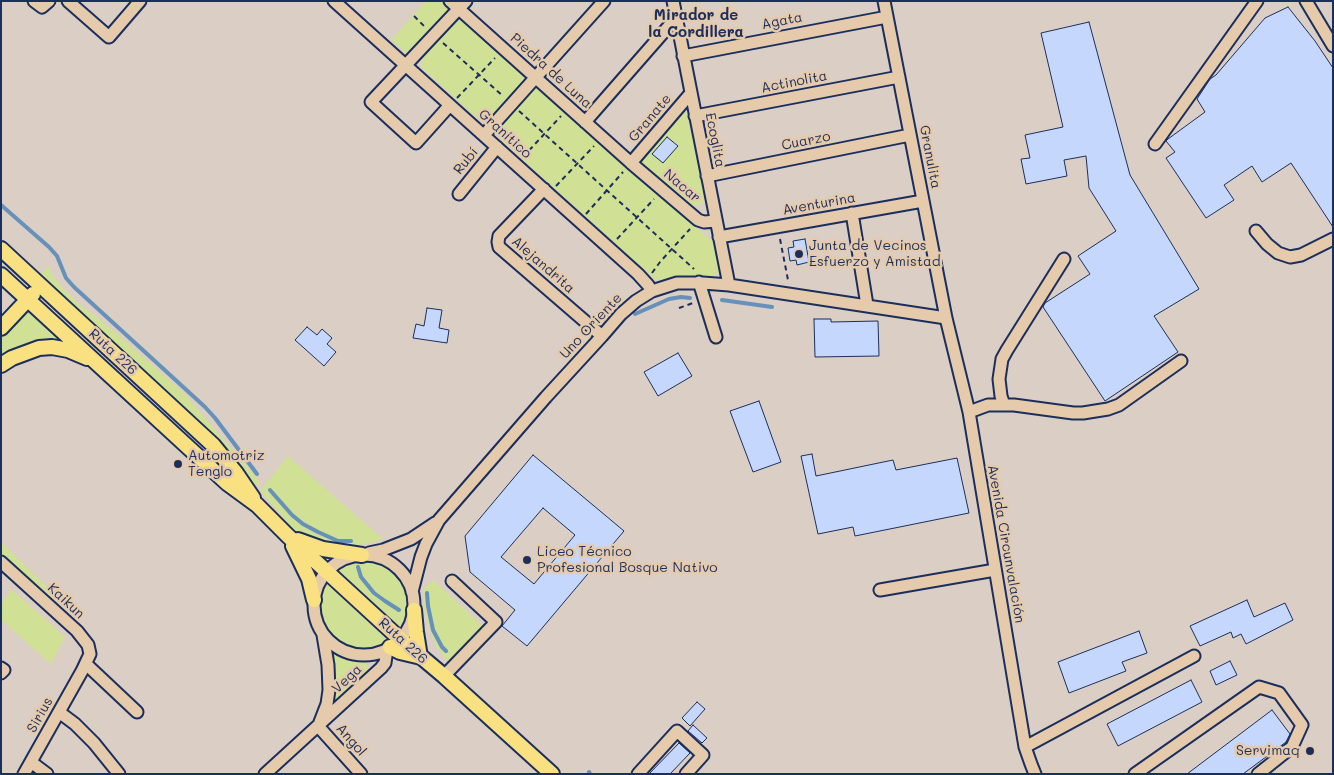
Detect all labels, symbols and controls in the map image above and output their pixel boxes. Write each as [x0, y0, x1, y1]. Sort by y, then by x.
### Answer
district label: Mirador de la Cordillera [648, 6, 744, 41]
street label: Agata [760, 9, 804, 33]
street label: Piedra de Luna [507, 30, 595, 112]
street label: Actinolita [759, 67, 829, 97]
street label: Granate [625, 91, 675, 145]
street label: Granítico [475, 106, 535, 162]
street label: Ecoglita [701, 111, 729, 169]
street label: Granulita [916, 124, 944, 190]
street label: Cuarzo [780, 128, 832, 154]
street label: Rubí [450, 144, 482, 178]
street label: Nacar [660, 166, 704, 206]
street label: Aventurina [781, 189, 857, 219]
street label: Alejandrita [508, 233, 578, 297]
place label: Junta de Vecinos Esfuerzo y Amistad [809, 238, 941, 270]
marker: Junta de Vecinos Esfuerzo y Amistad [793, 248, 805, 260]
street label: Uno Oriente [556, 290, 626, 362]
street label: Ruta 226 [85, 325, 141, 379]
place label: Automotriz Tenglo [188, 448, 265, 481]
marker: Automotriz Tenglo [172, 458, 184, 470]
street label: Avenida Circunvalación [984, 464, 1028, 624]
place label: Liceo Técnico Profesional Bosque Nativo [537, 544, 718, 576]
marker: Liceo Técnico Profesional Bosque Nativo [521, 554, 533, 566]
street label: Kaikun [44, 580, 88, 622]
street label: Ruta 226 [375, 615, 431, 667]
street label: Vega [329, 661, 365, 697]
street label: Sirius [23, 694, 57, 736]
street label: Angol [332, 720, 370, 760]
place label: Servimaq [1236, 743, 1300, 759]
marker: Servimaq [1304, 745, 1316, 757]

